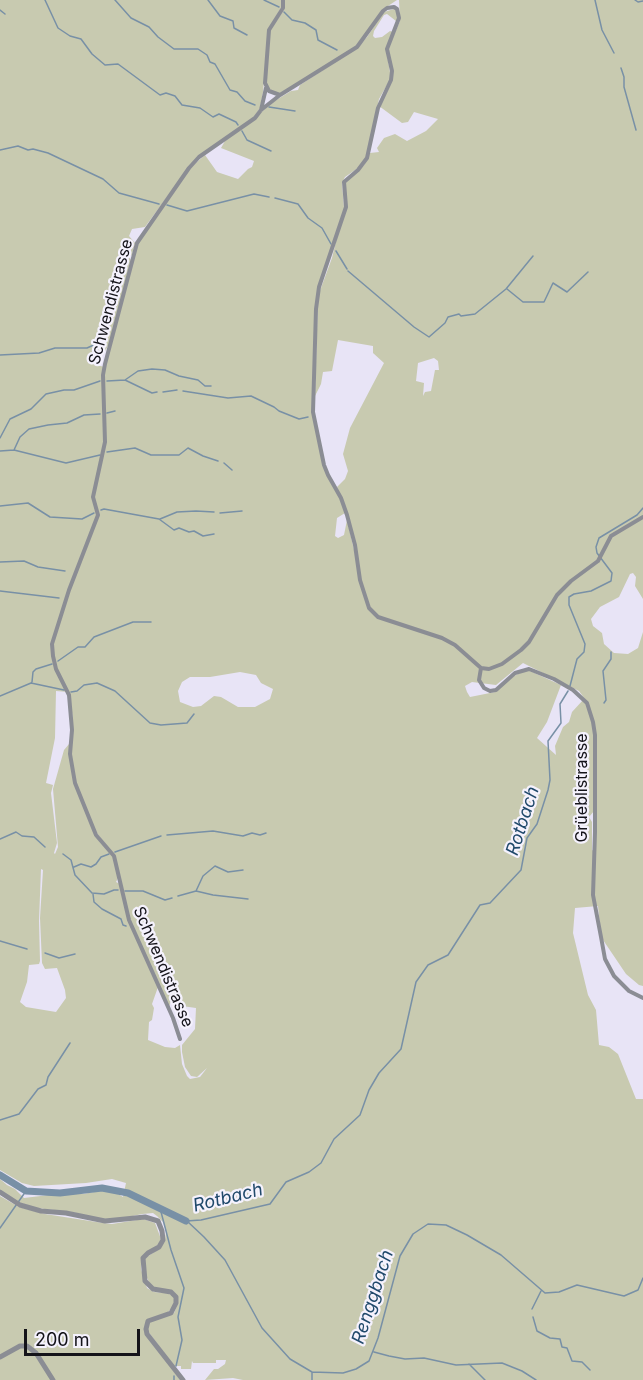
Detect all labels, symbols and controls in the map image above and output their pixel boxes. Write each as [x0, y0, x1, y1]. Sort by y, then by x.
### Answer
street label: Schwendistrasse [85, 237, 137, 367]
street label: Grüeblistrasse [572, 733, 592, 843]
water label: Rotbach [502, 784, 544, 858]
street label: Schwendistrasse [129, 904, 197, 1030]
water label: Rotbach [191, 1179, 265, 1217]
water label: Renggbach [348, 1247, 398, 1347]
scale bar [27, 1317, 142, 1355]
text: 200 m [35, 1329, 90, 1350]

